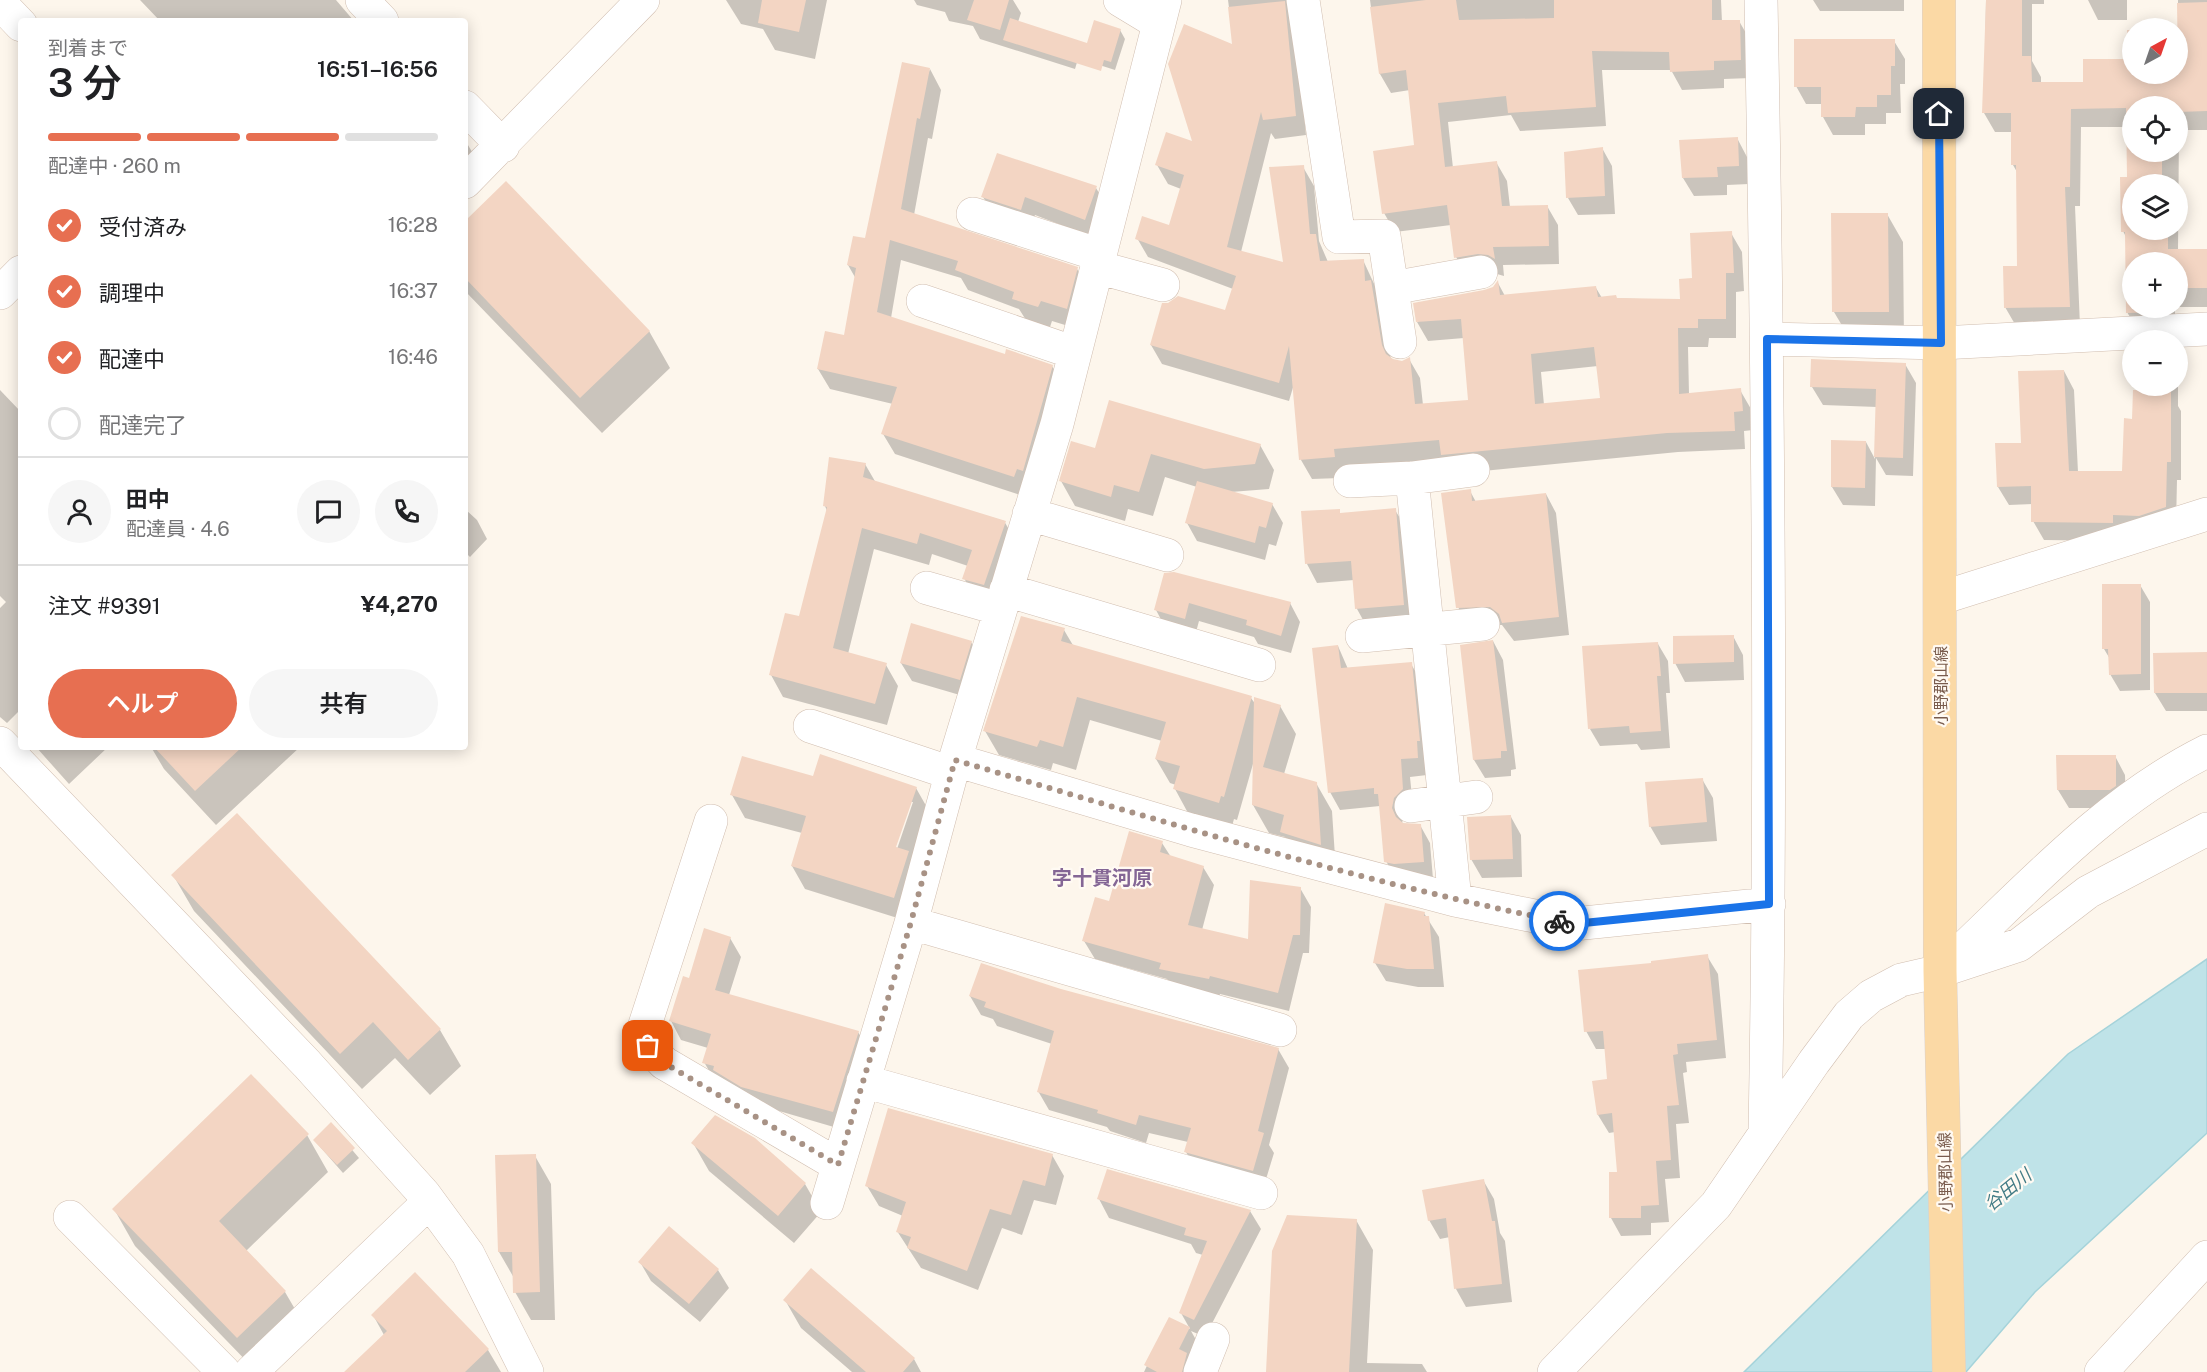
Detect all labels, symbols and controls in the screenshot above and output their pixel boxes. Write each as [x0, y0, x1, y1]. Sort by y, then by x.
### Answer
north arrow [2122, 18, 2188, 84]
map controls [2122, 18, 2188, 396]
text: 到着まで [48, 36, 128, 60]
text: 16:51–16:56 [317, 56, 438, 82]
text: 3 分 [48, 60, 121, 106]
pin [1913, 88, 1964, 139]
button: locate [2122, 96, 2188, 162]
icon: home [1922, 97, 1955, 130]
text: 配達中 · 260 m [48, 154, 181, 178]
button: layers [2122, 174, 2188, 240]
icon: check [48, 209, 81, 242]
text: 16:28 [388, 213, 438, 237]
text: 受付済み [99, 214, 187, 240]
button: + [2122, 252, 2188, 318]
icon: check [48, 275, 81, 308]
text: 16:37 [389, 279, 438, 303]
text: 調理中 [99, 280, 165, 306]
button: − [2122, 330, 2188, 396]
icon: check [48, 341, 81, 374]
text: 16:46 [388, 345, 438, 369]
text: 配達中 [99, 346, 165, 372]
text: 配達完了 [99, 412, 187, 438]
button: person [48, 480, 111, 543]
button: chat [297, 480, 360, 543]
button: phone [375, 480, 438, 543]
text: 田中 [126, 486, 170, 512]
text: 配達員 · 4.6 [126, 517, 230, 541]
text: ¥4,270 [361, 591, 438, 617]
text: 注文 #9391 [48, 593, 161, 619]
street label: 小野郡山線 [1932, 646, 1951, 726]
button: ヘルプ [48, 669, 237, 738]
button: 共有 [249, 669, 438, 738]
district label: 字十貫河原 [1052, 866, 1152, 890]
courier [1529, 891, 1589, 951]
icon: bike [1543, 905, 1576, 938]
pin [622, 1020, 673, 1071]
icon: bag [631, 1029, 664, 1062]
street label: 小野郡山線 [1935, 1132, 1956, 1212]
water label: 谷田川 [1980, 1163, 2037, 1215]

